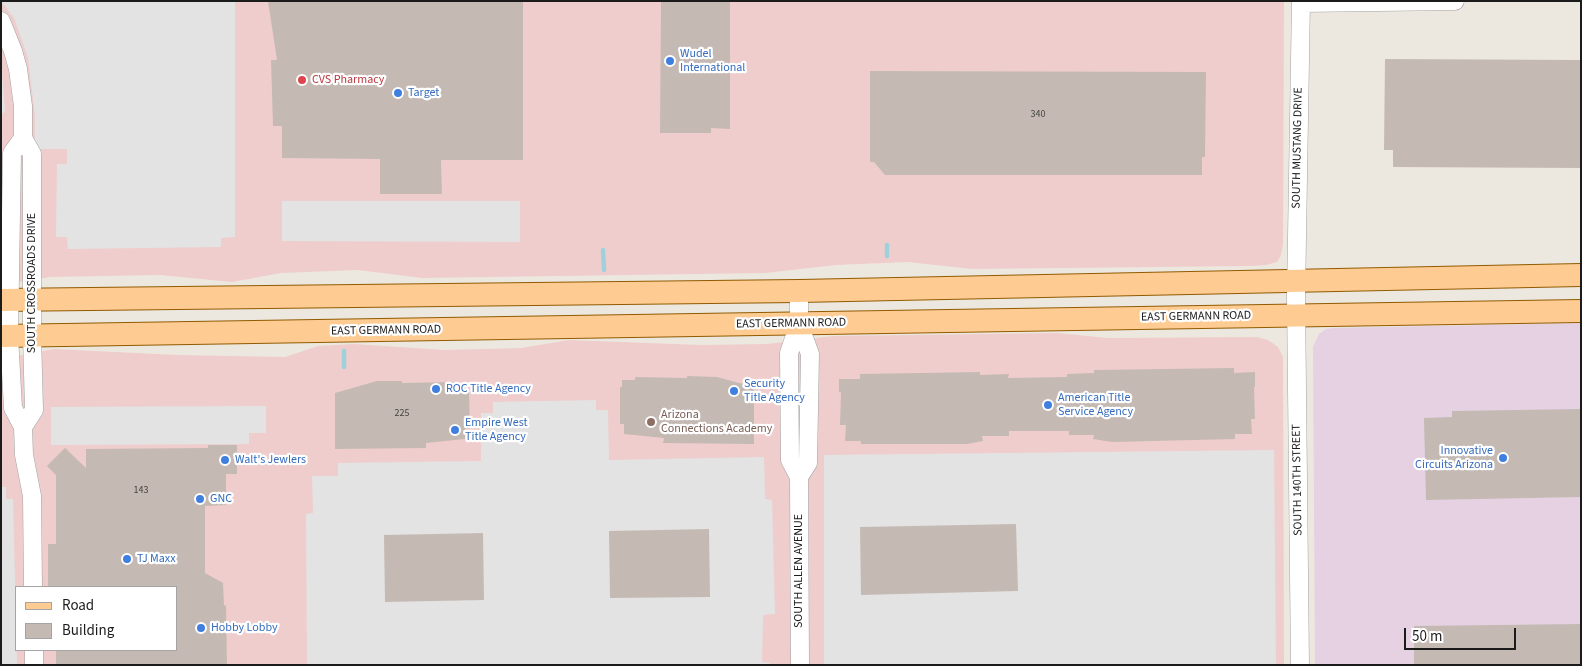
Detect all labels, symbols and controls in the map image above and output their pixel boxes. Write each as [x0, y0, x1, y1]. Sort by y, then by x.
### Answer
place label: Wudel International [680, 47, 745, 75]
marker: Wudel International [664, 55, 676, 67]
place label: CVS Pharmacy [312, 73, 384, 87]
marker: CVS Pharmacy [296, 74, 308, 86]
place label: Target [408, 86, 439, 100]
marker: Target [392, 87, 404, 99]
street label: SOUTH MUSTANG DRIVE [1290, 87, 1306, 209]
house number: 340 [1031, 109, 1045, 121]
street label: SOUTH CROSSROADS DRIVE [25, 213, 39, 353]
street label: EAST GERMANN ROAD [1141, 309, 1251, 325]
street label: EAST GERMANN ROAD [736, 316, 846, 332]
street label: EAST GERMANN ROAD [331, 323, 441, 339]
place label: Security Title Agency [744, 377, 805, 405]
place label: ROC Title Agency [446, 382, 531, 396]
marker: ROC Title Agency [430, 383, 442, 395]
marker: Security Title Agency [728, 385, 740, 397]
place label: American Title Service Agency [1058, 391, 1133, 419]
marker: American Title Service Agency [1042, 399, 1054, 411]
house number: 225 [395, 408, 409, 420]
place label: Arizona Connections Academy [661, 408, 772, 436]
place label: Empire West Title Agency [465, 416, 528, 444]
marker: Arizona Connections Academy [645, 416, 657, 428]
marker: Empire West Title Agency [449, 424, 461, 436]
street label: SOUTH 140TH STREET [1290, 424, 1306, 536]
place label: Innovative Circuits Arizona [1415, 444, 1493, 472]
marker: Innovative Circuits Arizona [1497, 452, 1509, 464]
place label: Walt's Jewlers [235, 453, 306, 467]
marker: Walt's Jewlers [219, 454, 231, 466]
house number: 143 [134, 485, 148, 497]
place label: GNC [210, 492, 232, 506]
marker: GNC [194, 493, 206, 505]
street label: SOUTH ALLEN AVENUE [792, 514, 806, 628]
place label: TJ Maxx [137, 552, 176, 566]
marker: TJ Maxx [121, 553, 133, 565]
legend [15, 586, 178, 651]
text: Road [62, 595, 94, 616]
scale bar [1407, 618, 1520, 650]
text: Building [62, 620, 114, 641]
place label: Hobby Lobby [211, 621, 278, 635]
marker: Hobby Lobby [195, 622, 207, 634]
text: 50 m [1412, 626, 1442, 647]

